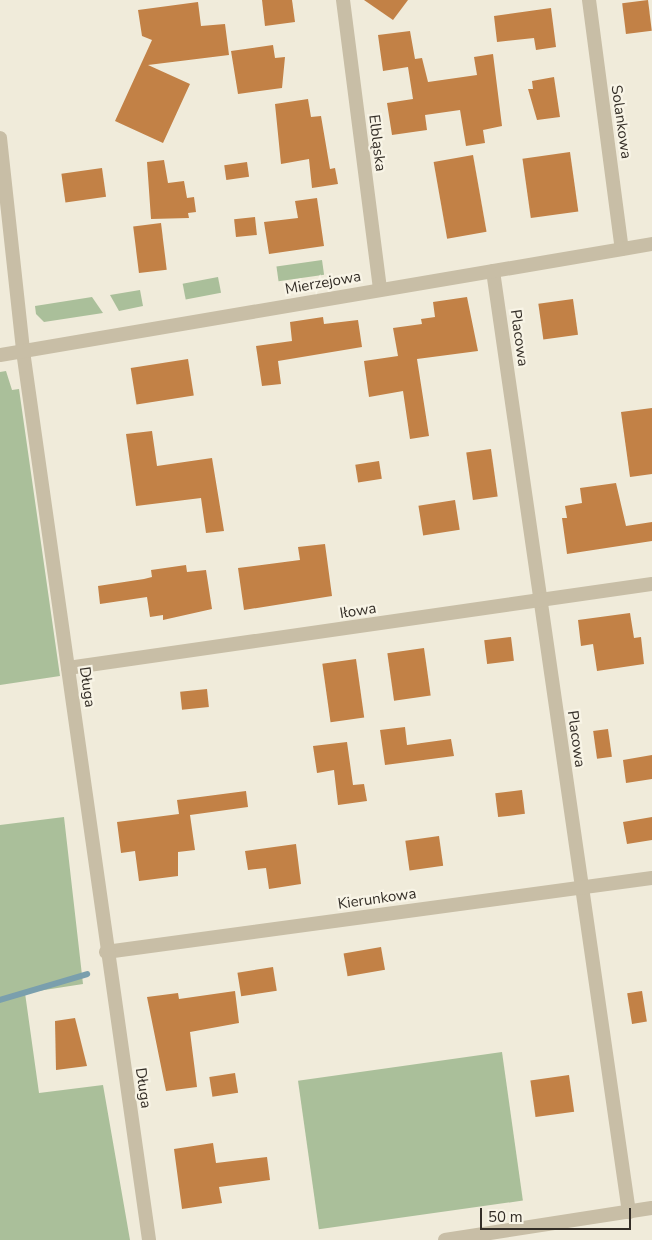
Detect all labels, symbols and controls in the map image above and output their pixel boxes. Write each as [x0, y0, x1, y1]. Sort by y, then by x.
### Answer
street label: Solankowa [607, 84, 635, 160]
street label: Elbląska [365, 114, 389, 172]
street label: Mierzejowa [284, 267, 362, 299]
street label: Placowa [506, 308, 532, 368]
street label: Iłowa [338, 599, 378, 623]
street label: Długa [75, 666, 99, 708]
street label: Placowa [563, 709, 589, 769]
street label: Kierunkowa [337, 885, 417, 913]
street label: Długa [131, 1067, 155, 1109]
scale bar [482, 1198, 633, 1230]
text: 50 m [488, 1207, 523, 1227]

